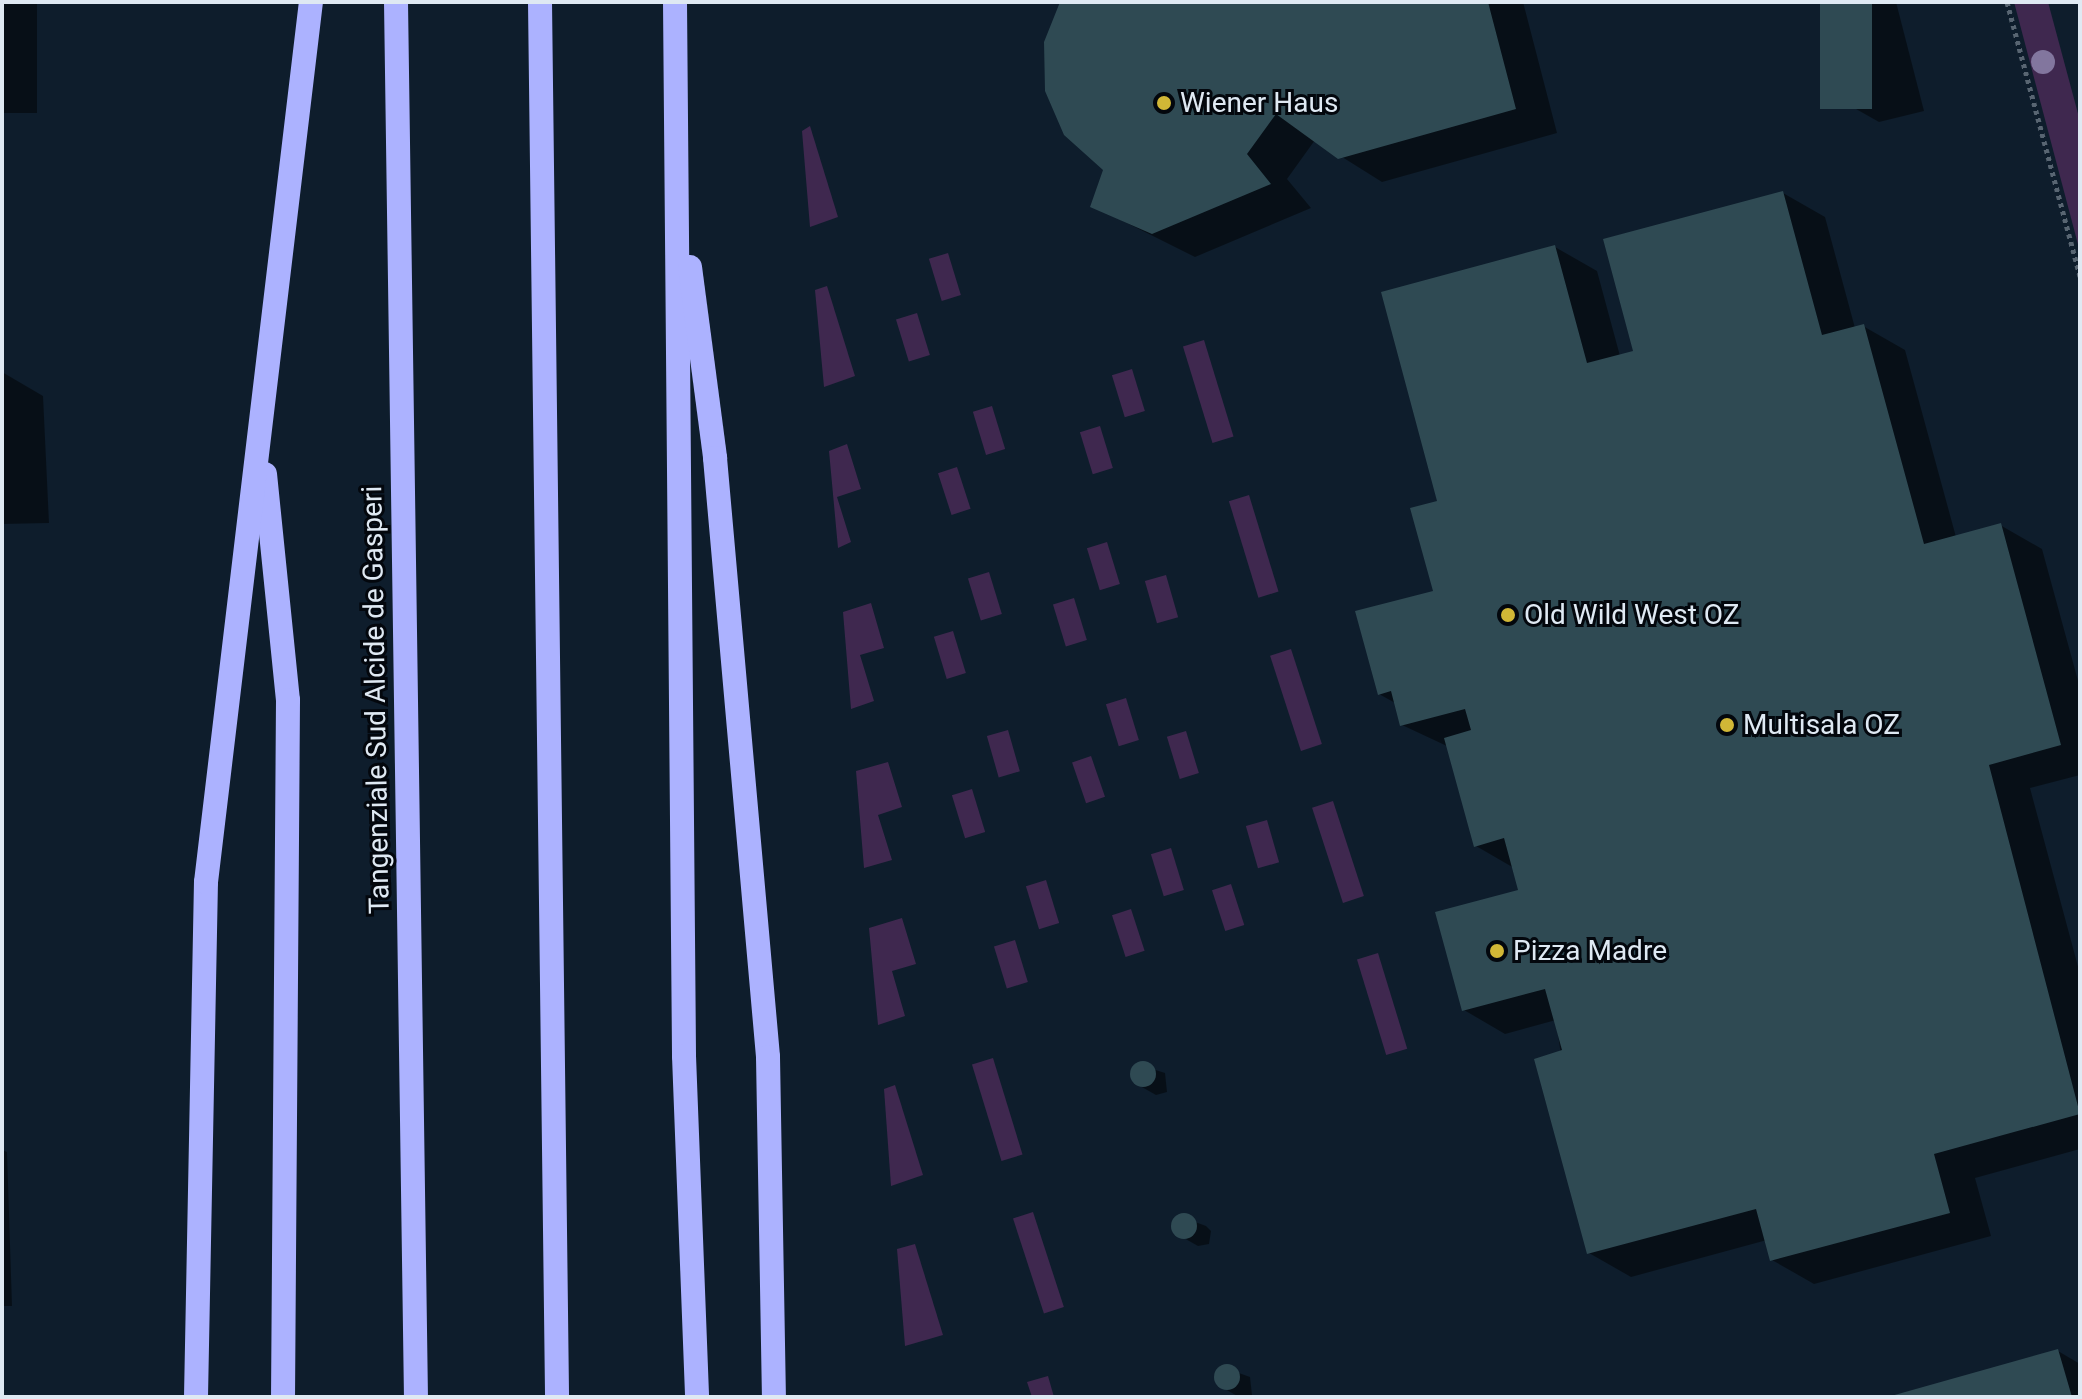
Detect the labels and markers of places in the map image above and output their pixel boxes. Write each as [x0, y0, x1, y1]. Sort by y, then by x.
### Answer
place label: Wiener Haus [1180, 86, 1338, 120]
marker: Wiener Haus [1155, 94, 1173, 112]
place label: Old Wild West OZ [1524, 598, 1740, 632]
marker: Old Wild West OZ [1499, 606, 1517, 624]
place label: Multisala OZ [1743, 708, 1900, 742]
marker: Multisala OZ [1718, 716, 1736, 734]
place label: Pizza Madre [1513, 934, 1667, 968]
marker: Pizza Madre [1488, 942, 1506, 960]

